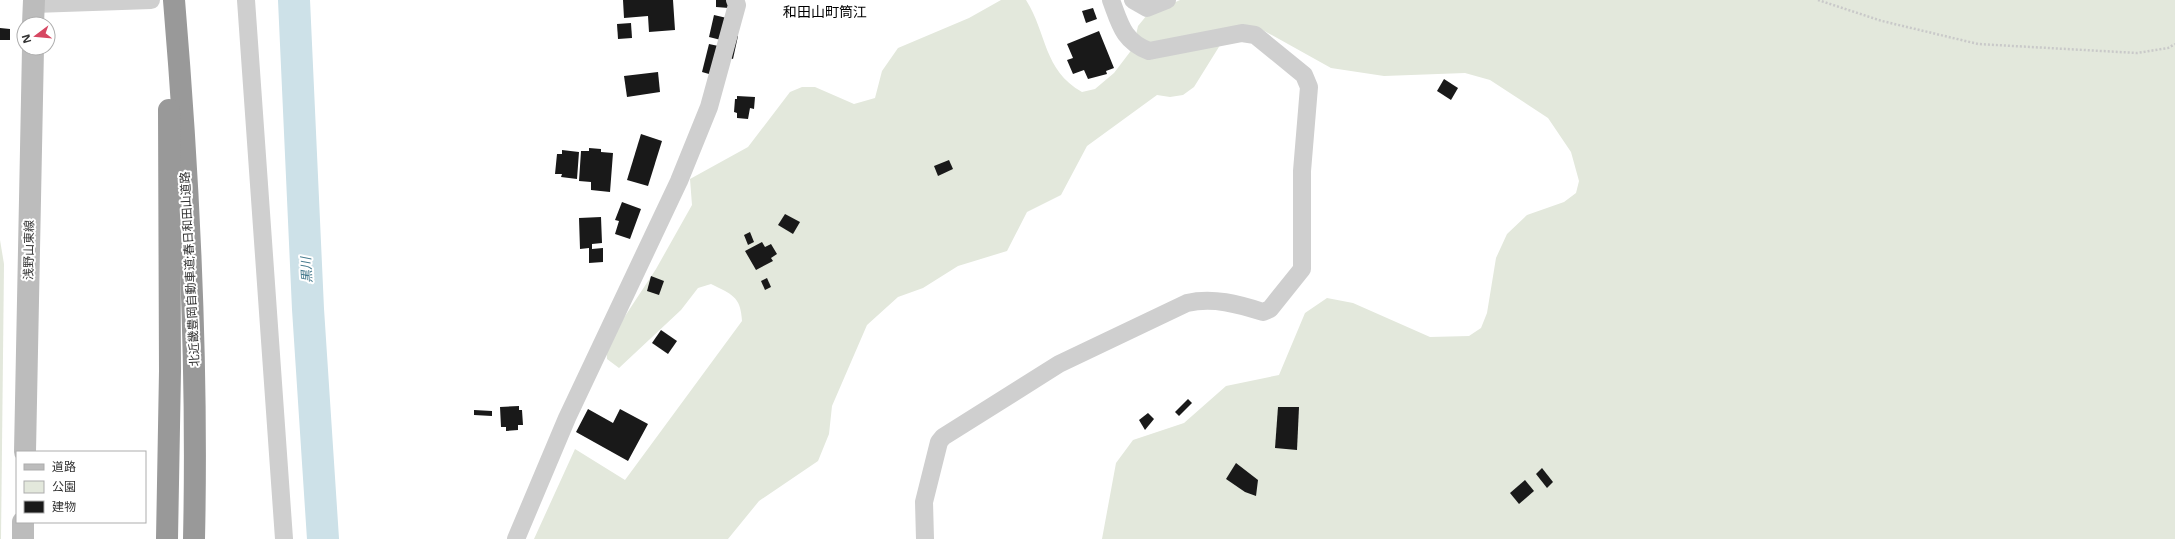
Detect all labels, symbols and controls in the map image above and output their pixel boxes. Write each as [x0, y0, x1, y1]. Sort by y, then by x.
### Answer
district label: 和田山町筒江 [783, 2, 867, 21]
north arrow [16, 16, 56, 56]
text: N [17, 33, 34, 45]
street label: 北近畿豊岡自動車道;春日和田山道路 [176, 171, 203, 367]
street label: 浅野山東線 [19, 220, 38, 280]
water label: 黒川 [296, 255, 316, 283]
legend [16, 451, 146, 523]
text: 道路 [52, 458, 76, 475]
text: 公園 [52, 478, 76, 495]
text: 建物 [52, 498, 76, 515]

